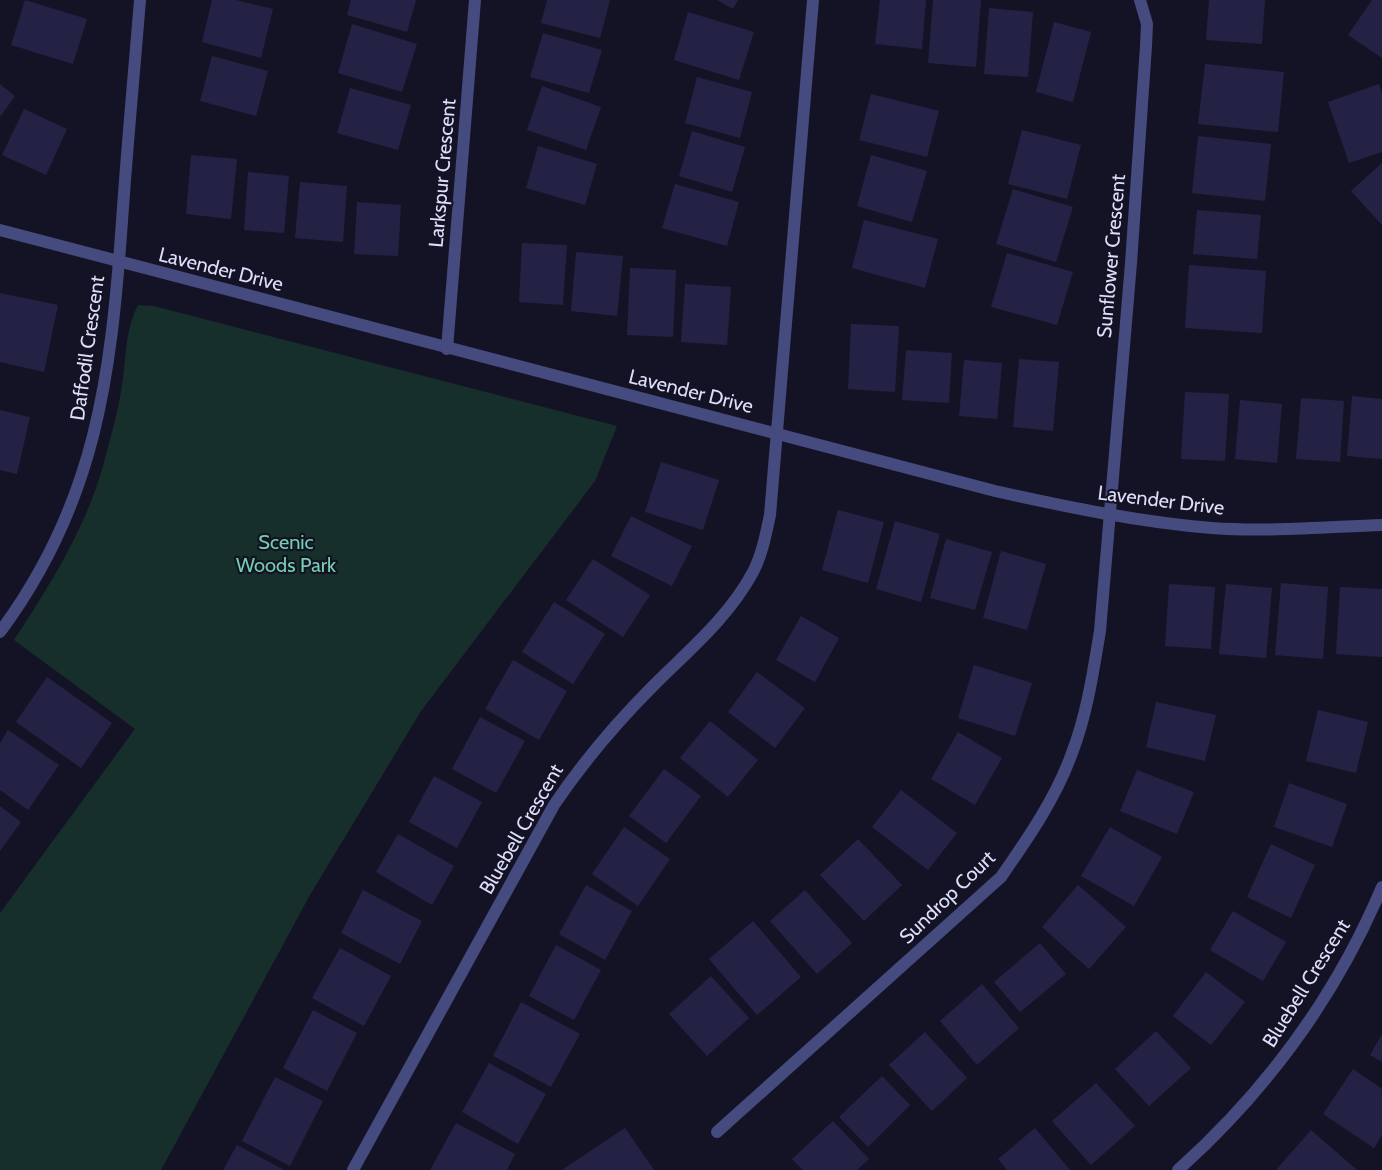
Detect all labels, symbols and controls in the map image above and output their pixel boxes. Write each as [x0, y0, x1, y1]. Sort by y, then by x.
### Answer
street label: Larkspur Crescent [424, 97, 460, 248]
street label: Sunflower Crescent [1092, 173, 1130, 339]
street label: Lavender Drive [156, 242, 286, 296]
street label: Daffodil Crescent [65, 274, 109, 422]
street label: Lavender Drive [626, 364, 756, 418]
street label: Lavender Drive [1096, 480, 1226, 520]
park label: Scenic Woods Park [236, 530, 336, 577]
street label: Bluebell Crescent [474, 759, 568, 898]
street label: Sundrop Court [894, 845, 1000, 949]
street label: Bluebell Crescent [1257, 914, 1355, 1051]

